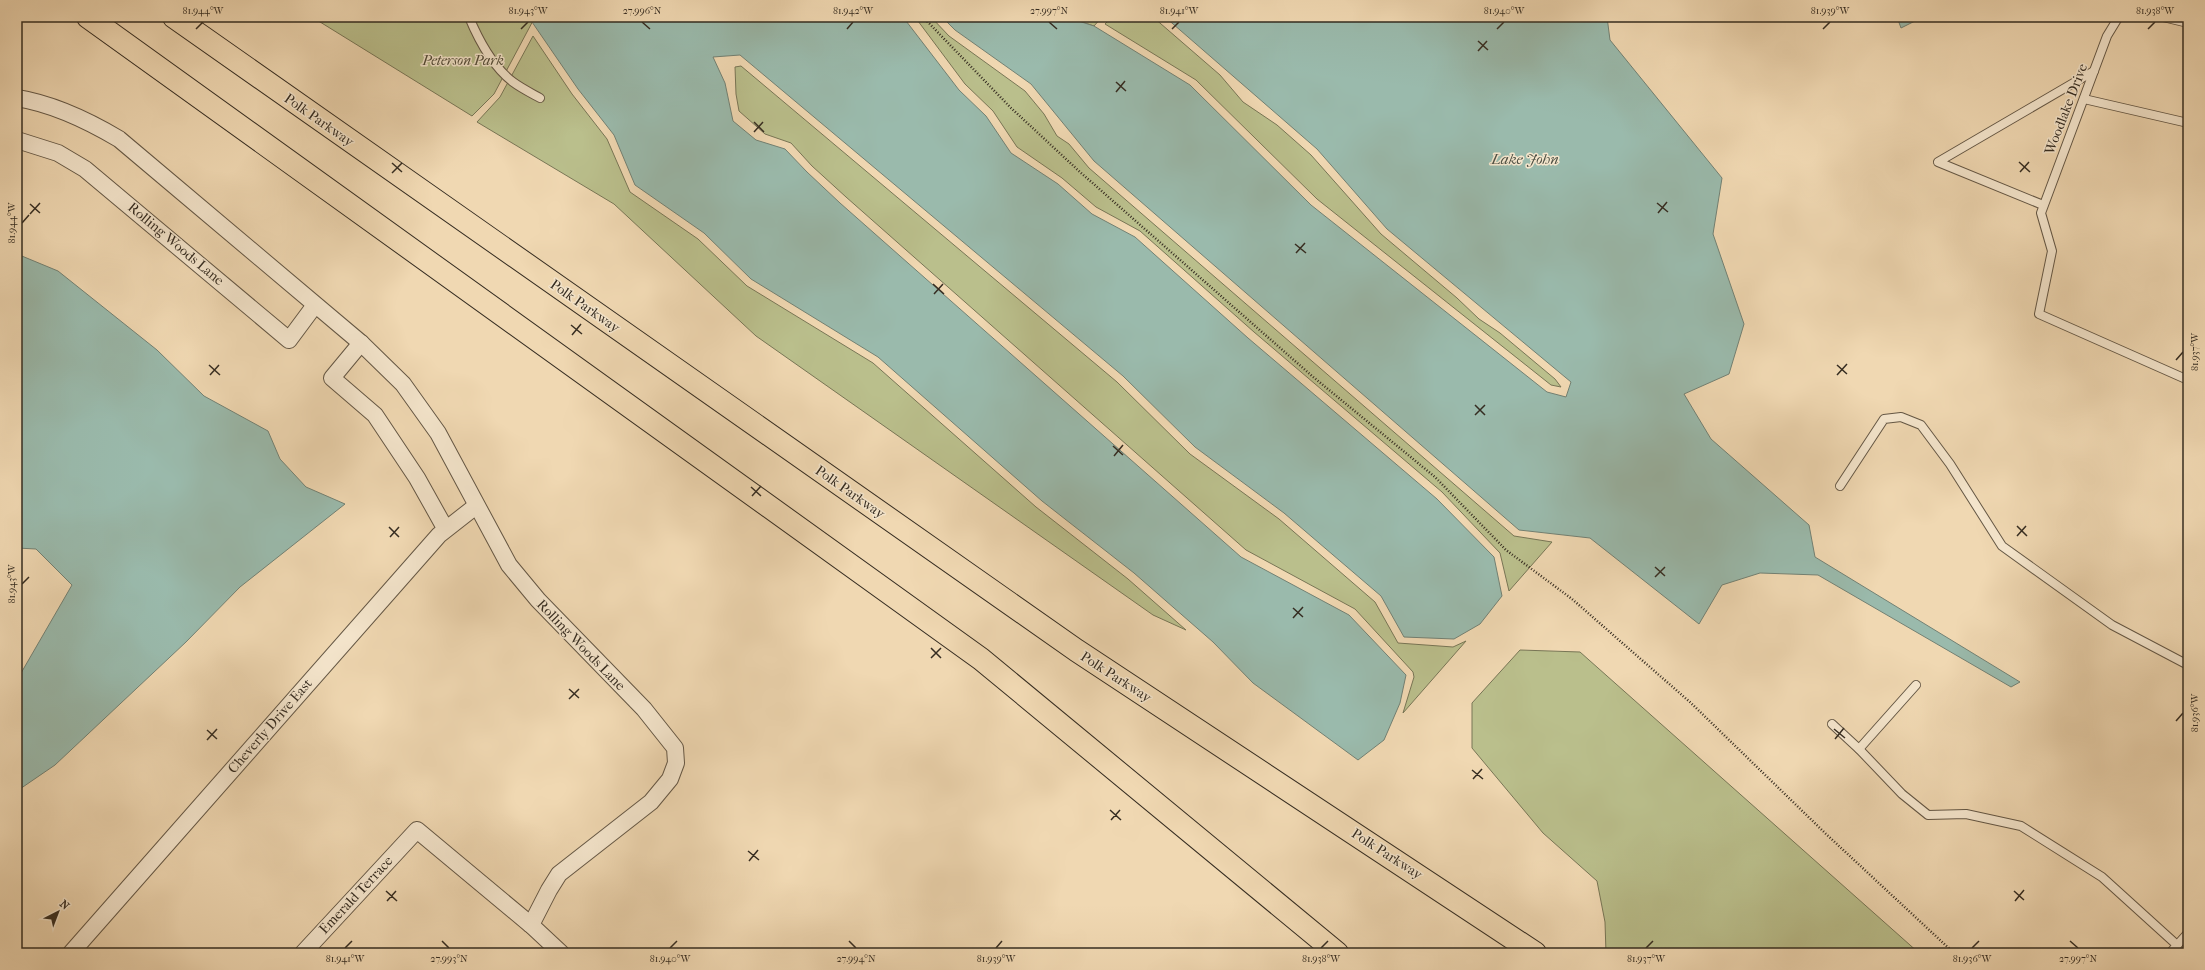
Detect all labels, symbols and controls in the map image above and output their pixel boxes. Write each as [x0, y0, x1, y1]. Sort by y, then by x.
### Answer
text: 81.944°W [183, 5, 225, 17]
text: 81.943°W [508, 5, 549, 17]
text: 27.996°N [623, 5, 662, 17]
text: 81.942°W [833, 5, 874, 17]
text: 27.997°N [1030, 5, 1068, 17]
text: 81.941°W [1160, 5, 1199, 17]
text: 81.940°W [1484, 5, 1525, 17]
text: 81.939°W [1811, 5, 1850, 17]
text: 81.938°W [2136, 5, 2175, 17]
park label: Peterson Park [421, 52, 504, 69]
street label: Woodlake Drive [2040, 61, 2091, 158]
street label: Polk Parkway [281, 90, 358, 151]
water label: Lake John [1490, 150, 1559, 168]
street label: Rolling Woods Lane [124, 199, 228, 289]
text: 81.944°W [6, 201, 18, 243]
street label: Polk Parkway [547, 276, 624, 337]
text: 81.937°W [2189, 332, 2201, 371]
street label: Polk Parkway [812, 462, 889, 523]
text: 81.943°W [6, 563, 18, 604]
street label: Rolling Woods Lane [533, 596, 629, 694]
street label: Polk Parkway [1077, 648, 1155, 706]
street label: Cheverly Drive East [224, 675, 316, 777]
text: 81.936°W [2189, 693, 2201, 732]
street label: Polk Parkway [1348, 825, 1426, 883]
street label: Emerald Terrace [315, 852, 397, 938]
north arrow [38, 892, 78, 932]
text: N [57, 897, 72, 913]
text: 81.941°W [326, 953, 365, 965]
text: 27.993°N [430, 953, 468, 965]
text: 81.940°W [650, 953, 691, 965]
text: 27.994°N [836, 953, 876, 965]
text: 81.939°W [977, 953, 1016, 965]
text: 81.938°W [1302, 953, 1341, 965]
text: 81.937°W [1627, 953, 1666, 965]
text: 81.936°W [1953, 953, 1992, 965]
text: 27.997°N [2059, 953, 2097, 965]

